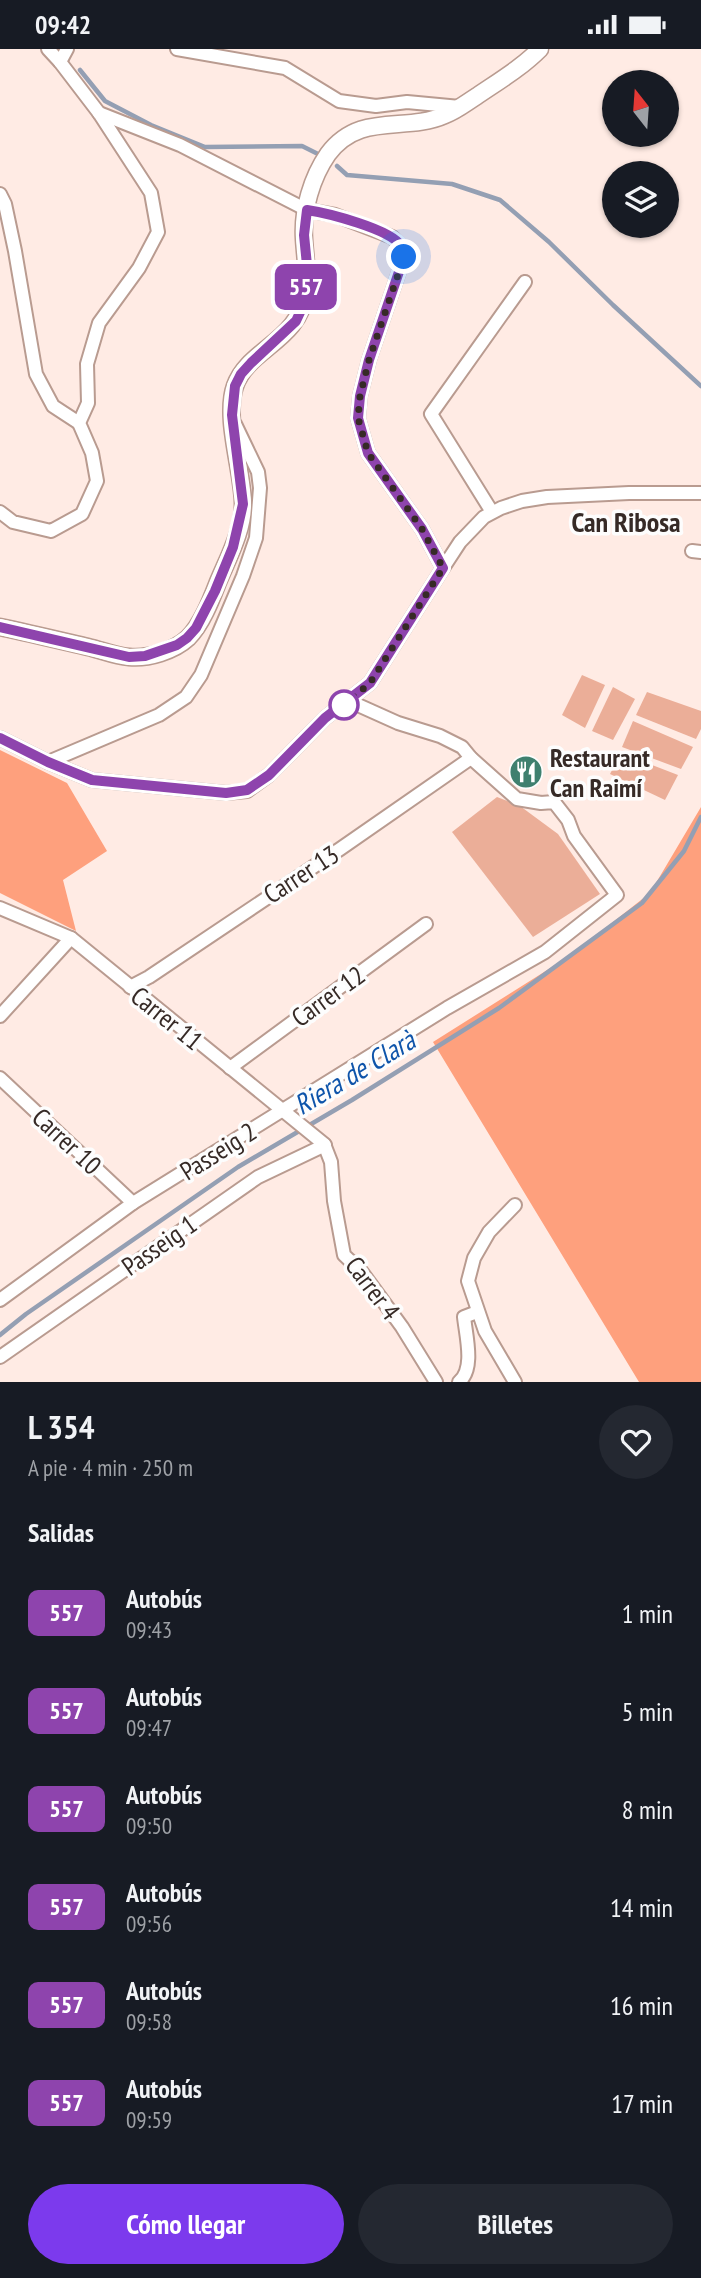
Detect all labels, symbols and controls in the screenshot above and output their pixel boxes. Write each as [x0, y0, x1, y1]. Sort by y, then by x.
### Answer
text: 09:42 [35, 8, 91, 41]
north arrow [602, 70, 679, 147]
map controls [602, 70, 679, 238]
button: layers [602, 161, 679, 238]
your location [386, 239, 421, 274]
line badge: 557 [266, 264, 346, 310]
text: 557 [289, 271, 323, 302]
district label: Can Ribosa [571, 503, 681, 540]
unlabelled marker [329, 690, 359, 720]
place label: Restaurant Can Raimí [550, 741, 650, 804]
restaurant icon: Restaurant Can Raimí [507, 753, 545, 791]
street label: Carrer 13 [257, 838, 345, 910]
street label: Carrer 12 [285, 958, 371, 1034]
street label: Carrer 11 [124, 979, 210, 1057]
water label: Riera de Clarà [287, 1020, 423, 1123]
street label: Carrer 10 [25, 1101, 109, 1181]
street label: Passeig 2 [174, 1115, 262, 1187]
street label: Passeig 1 [115, 1207, 203, 1283]
street label: Carrer 4 [338, 1250, 408, 1327]
text: L 354 [28, 1405, 95, 1448]
button: heart [599, 1405, 673, 1479]
text: A pie · 4 min · 250 m [28, 1453, 193, 1482]
text: Salidas [28, 1516, 94, 1549]
text: Autobús [126, 1582, 202, 1615]
text: 557 [49, 1597, 84, 1628]
text: 1 min [622, 1597, 673, 1630]
text: 09:43 [126, 1615, 172, 1644]
text: Autobús [126, 1680, 202, 1713]
text: 557 [49, 1695, 84, 1726]
text: 5 min [622, 1695, 673, 1728]
text: 09:47 [126, 1713, 172, 1742]
text: Autobús [126, 1778, 202, 1811]
text: 557 [49, 1793, 84, 1824]
text: 8 min [622, 1793, 673, 1826]
text: 09:50 [126, 1811, 172, 1840]
text: Autobús [126, 1876, 202, 1909]
text: 557 [49, 1891, 84, 1922]
text: 14 min [610, 1891, 673, 1924]
text: 09:56 [126, 1909, 172, 1938]
text: Autobús [126, 1974, 202, 2007]
text: 557 [49, 1989, 84, 2020]
text: 16 min [610, 1989, 673, 2022]
text: 09:58 [126, 2007, 172, 2036]
text: Autobús [126, 2072, 202, 2105]
text: 557 [49, 2087, 84, 2118]
text: 17 min [611, 2087, 673, 2120]
text: 09:59 [126, 2105, 172, 2134]
button: Cómo llegar [28, 2184, 344, 2264]
button: Billetes [358, 2184, 673, 2264]

